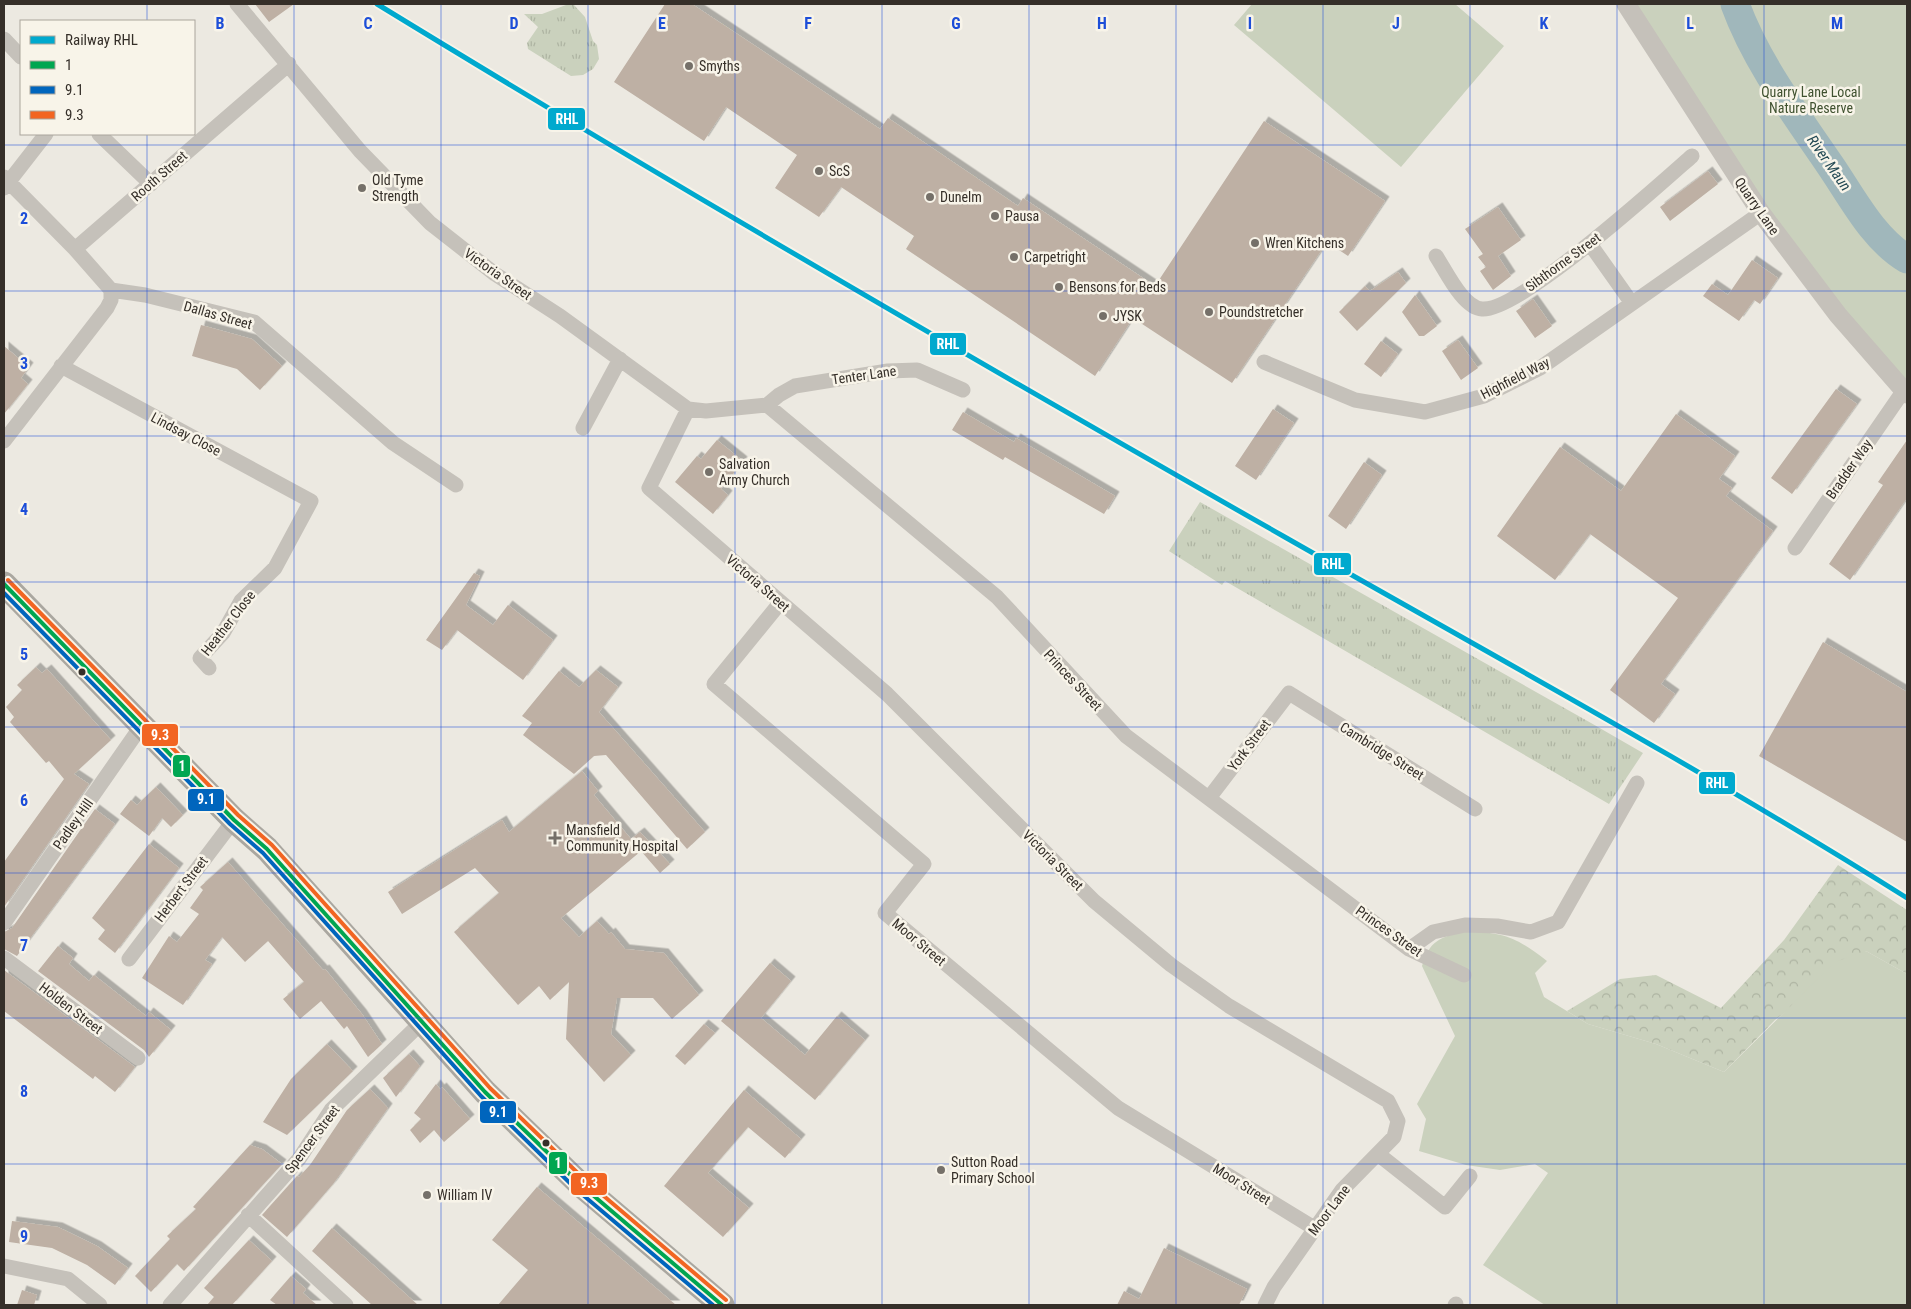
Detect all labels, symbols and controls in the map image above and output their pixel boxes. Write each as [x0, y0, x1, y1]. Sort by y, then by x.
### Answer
text: B [216, 14, 225, 33]
text: C [363, 14, 373, 33]
text: D [509, 14, 519, 33]
text: E [658, 14, 666, 33]
text: F [804, 14, 812, 33]
text: G [951, 14, 961, 33]
text: H [1097, 14, 1107, 33]
text: I [1248, 14, 1252, 33]
text: J [1392, 14, 1400, 33]
text: K [1540, 14, 1549, 33]
text: L [1686, 14, 1694, 33]
text: M [1831, 14, 1843, 33]
legend [20, 20, 195, 135]
text: Railway RHL [65, 31, 138, 49]
text: 1 [65, 56, 72, 74]
place label: Smyths [699, 58, 740, 74]
marker: Smyths [683, 60, 695, 72]
text: 9.1 [65, 81, 84, 99]
park label: Quarry Lane Local Nature Reserve [1761, 84, 1861, 116]
text: 9.3 [65, 106, 84, 124]
line badge: RHL [547, 107, 586, 131]
text: RHL [555, 111, 579, 127]
water label: River Maun [1803, 132, 1855, 194]
street label: Rooth Street [128, 148, 190, 204]
place label: ScS [829, 163, 850, 179]
marker: ScS [813, 165, 825, 177]
place label: Old Tyme Strength [372, 172, 424, 204]
street label: Quarry Lane [1731, 174, 1783, 238]
marker: Old Tyme Strength [356, 182, 368, 194]
place label: Dunelm [940, 189, 982, 205]
marker: Dunelm [924, 191, 936, 203]
place label: Pausa [1005, 208, 1039, 224]
text: 2 [20, 209, 28, 228]
marker: Pausa [989, 210, 1001, 222]
street label: Sibthorne Street [1522, 229, 1604, 295]
place label: Wren Kitchens [1265, 235, 1344, 251]
marker: Wren Kitchens [1249, 237, 1261, 249]
street label: Victoria Street [461, 245, 535, 303]
place label: Carpetright [1024, 249, 1086, 265]
marker: Carpetright [1008, 251, 1020, 263]
place label: Bensons for Beds [1069, 279, 1166, 295]
marker: Bensons for Beds [1053, 281, 1065, 293]
street label: Dallas Street [182, 298, 254, 332]
place label: Poundstretcher [1219, 304, 1304, 320]
marker: Poundstretcher [1203, 306, 1215, 318]
place label: JYSK [1113, 308, 1142, 324]
marker: JYSK [1097, 310, 1109, 322]
line badge: RHL [929, 332, 967, 356]
text: RHL [936, 336, 960, 352]
text: 3 [20, 354, 28, 373]
street label: Highfield Way [1478, 354, 1552, 402]
street label: Tenter Lane [831, 363, 898, 387]
street label: Lindsay Close [148, 409, 224, 459]
street label: Bradder Way [1823, 436, 1875, 502]
place label: Salvation Army Church [719, 456, 790, 488]
marker: Salvation Army Church [703, 466, 715, 478]
text: 4 [20, 500, 28, 519]
street label: Victoria Street [723, 551, 793, 615]
line badge: RHL [1313, 552, 1352, 576]
text: RHL [1321, 556, 1345, 572]
street label: Heather Close [198, 587, 259, 659]
text: 5 [20, 645, 28, 664]
street label: Princes Street [1041, 646, 1105, 714]
unlabelled marker [77, 667, 87, 677]
street label: York Street [1224, 716, 1274, 774]
street label: Cambridge Street [1337, 719, 1427, 783]
line badge: 9.3 [141, 723, 179, 747]
text: 9.3 [151, 727, 169, 743]
line badge: 1 [172, 754, 191, 778]
text: 1 [178, 758, 186, 774]
line badge: RHL [1698, 771, 1736, 795]
text: RHL [1705, 775, 1729, 791]
line badge: 9.1 [187, 788, 225, 812]
text: 6 [20, 791, 28, 810]
text: 9.1 [197, 791, 215, 807]
street label: Padley Hill [50, 795, 96, 853]
place label: Mansfield Community Hospital [566, 822, 678, 854]
street label: Victoria Street [1019, 826, 1087, 894]
marker: Mansfield Community Hospital [548, 831, 562, 845]
street label: Herbert Street [151, 853, 211, 925]
street label: Princes Street [1353, 902, 1425, 960]
street label: Moor Street [889, 915, 949, 969]
text: 7 [20, 936, 28, 955]
street label: Holden Street [36, 979, 106, 1037]
text: 8 [20, 1082, 28, 1101]
line badge: 9.1 [479, 1100, 517, 1124]
street label: Spencer Street [281, 1102, 343, 1176]
text: 9.1 [489, 1104, 507, 1120]
unlabelled marker [541, 1138, 551, 1148]
line badge: 1 [548, 1151, 568, 1175]
place label: Sutton Road Primary School [951, 1154, 1035, 1186]
text: 1 [554, 1155, 562, 1171]
street label: Moor Street [1210, 1160, 1274, 1208]
marker: Sutton Road Primary School [935, 1164, 947, 1176]
line badge: 9.3 [570, 1172, 608, 1196]
text: 9.3 [580, 1175, 598, 1191]
street label: Moor Lane [1305, 1181, 1353, 1238]
place label: William IV [437, 1187, 492, 1203]
marker: William IV [421, 1189, 433, 1201]
text: 9 [20, 1227, 28, 1246]

